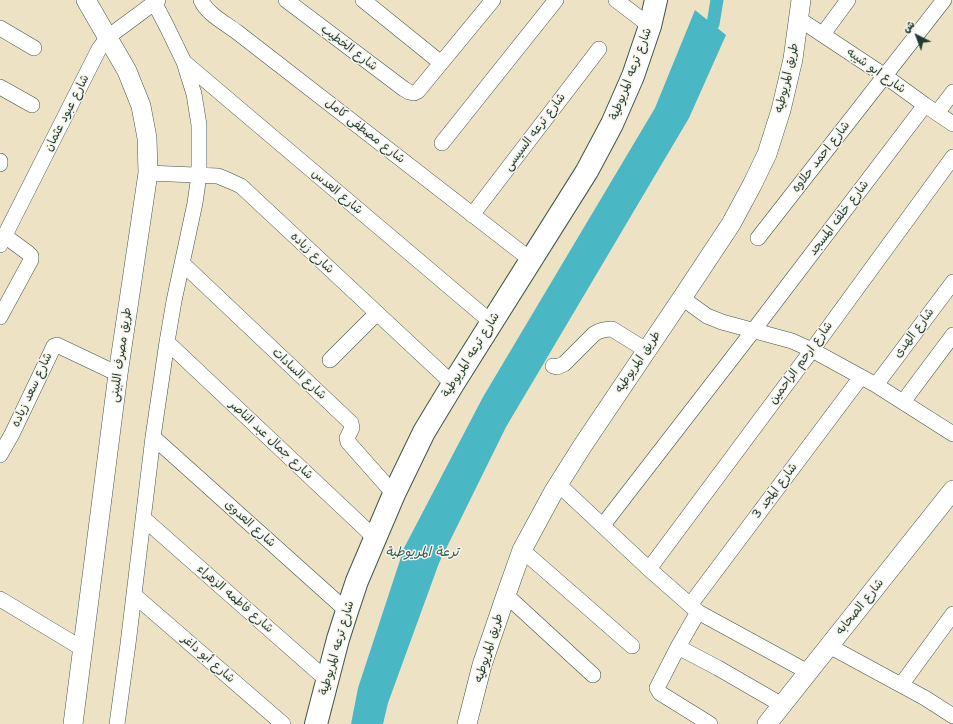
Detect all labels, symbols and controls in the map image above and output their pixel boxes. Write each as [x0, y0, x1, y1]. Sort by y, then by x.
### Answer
north arrow [897, 16, 937, 56]
text: ش [899, 17, 918, 36]
street label: شارع الخطيب [318, 22, 380, 74]
street label: شارع ترعه المريوطية [607, 26, 655, 122]
street label: طريق المريوطيه [772, 42, 802, 114]
street label: شارع ابو شيبه [844, 45, 908, 97]
street label: شارع عبود عثمان [41, 72, 93, 154]
street label: شارع ترعه السيسى [501, 90, 569, 174]
street label: شارع مصطفى كامل [322, 95, 408, 167]
street label: شارع احمد حلاوه [789, 119, 853, 195]
street label: شارع العدس [308, 166, 366, 218]
street label: شارع خلف المسجد [806, 177, 872, 259]
street label: شارع زياده [287, 229, 337, 277]
street label: شارع الهدى [891, 305, 937, 361]
street label: طريق مصرف اللبينى [107, 307, 135, 403]
street label: شارع ترعه المريوطية [439, 310, 503, 400]
street label: شارع ارحم الراحمين [766, 319, 836, 407]
street label: طريق المريوطيه [612, 328, 664, 396]
street label: شارع السادات [269, 345, 329, 403]
street label: شارع سعد زياده [9, 351, 55, 429]
street label: شارع جمال عبد الناصر [226, 397, 316, 483]
street label: شارع المجد 3 [749, 460, 801, 522]
street label: شارع العدوى [222, 497, 278, 551]
water label: ترعة المريوطية [385, 545, 459, 561]
street label: شارع فاطمه الزهراء [194, 562, 276, 636]
street label: شارع الصحابه [833, 576, 887, 638]
street label: شارع ترعه المريوطية [317, 599, 357, 697]
street label: طريق المريوطيه [472, 612, 506, 684]
street label: شارع أبو داغر [178, 632, 238, 686]

